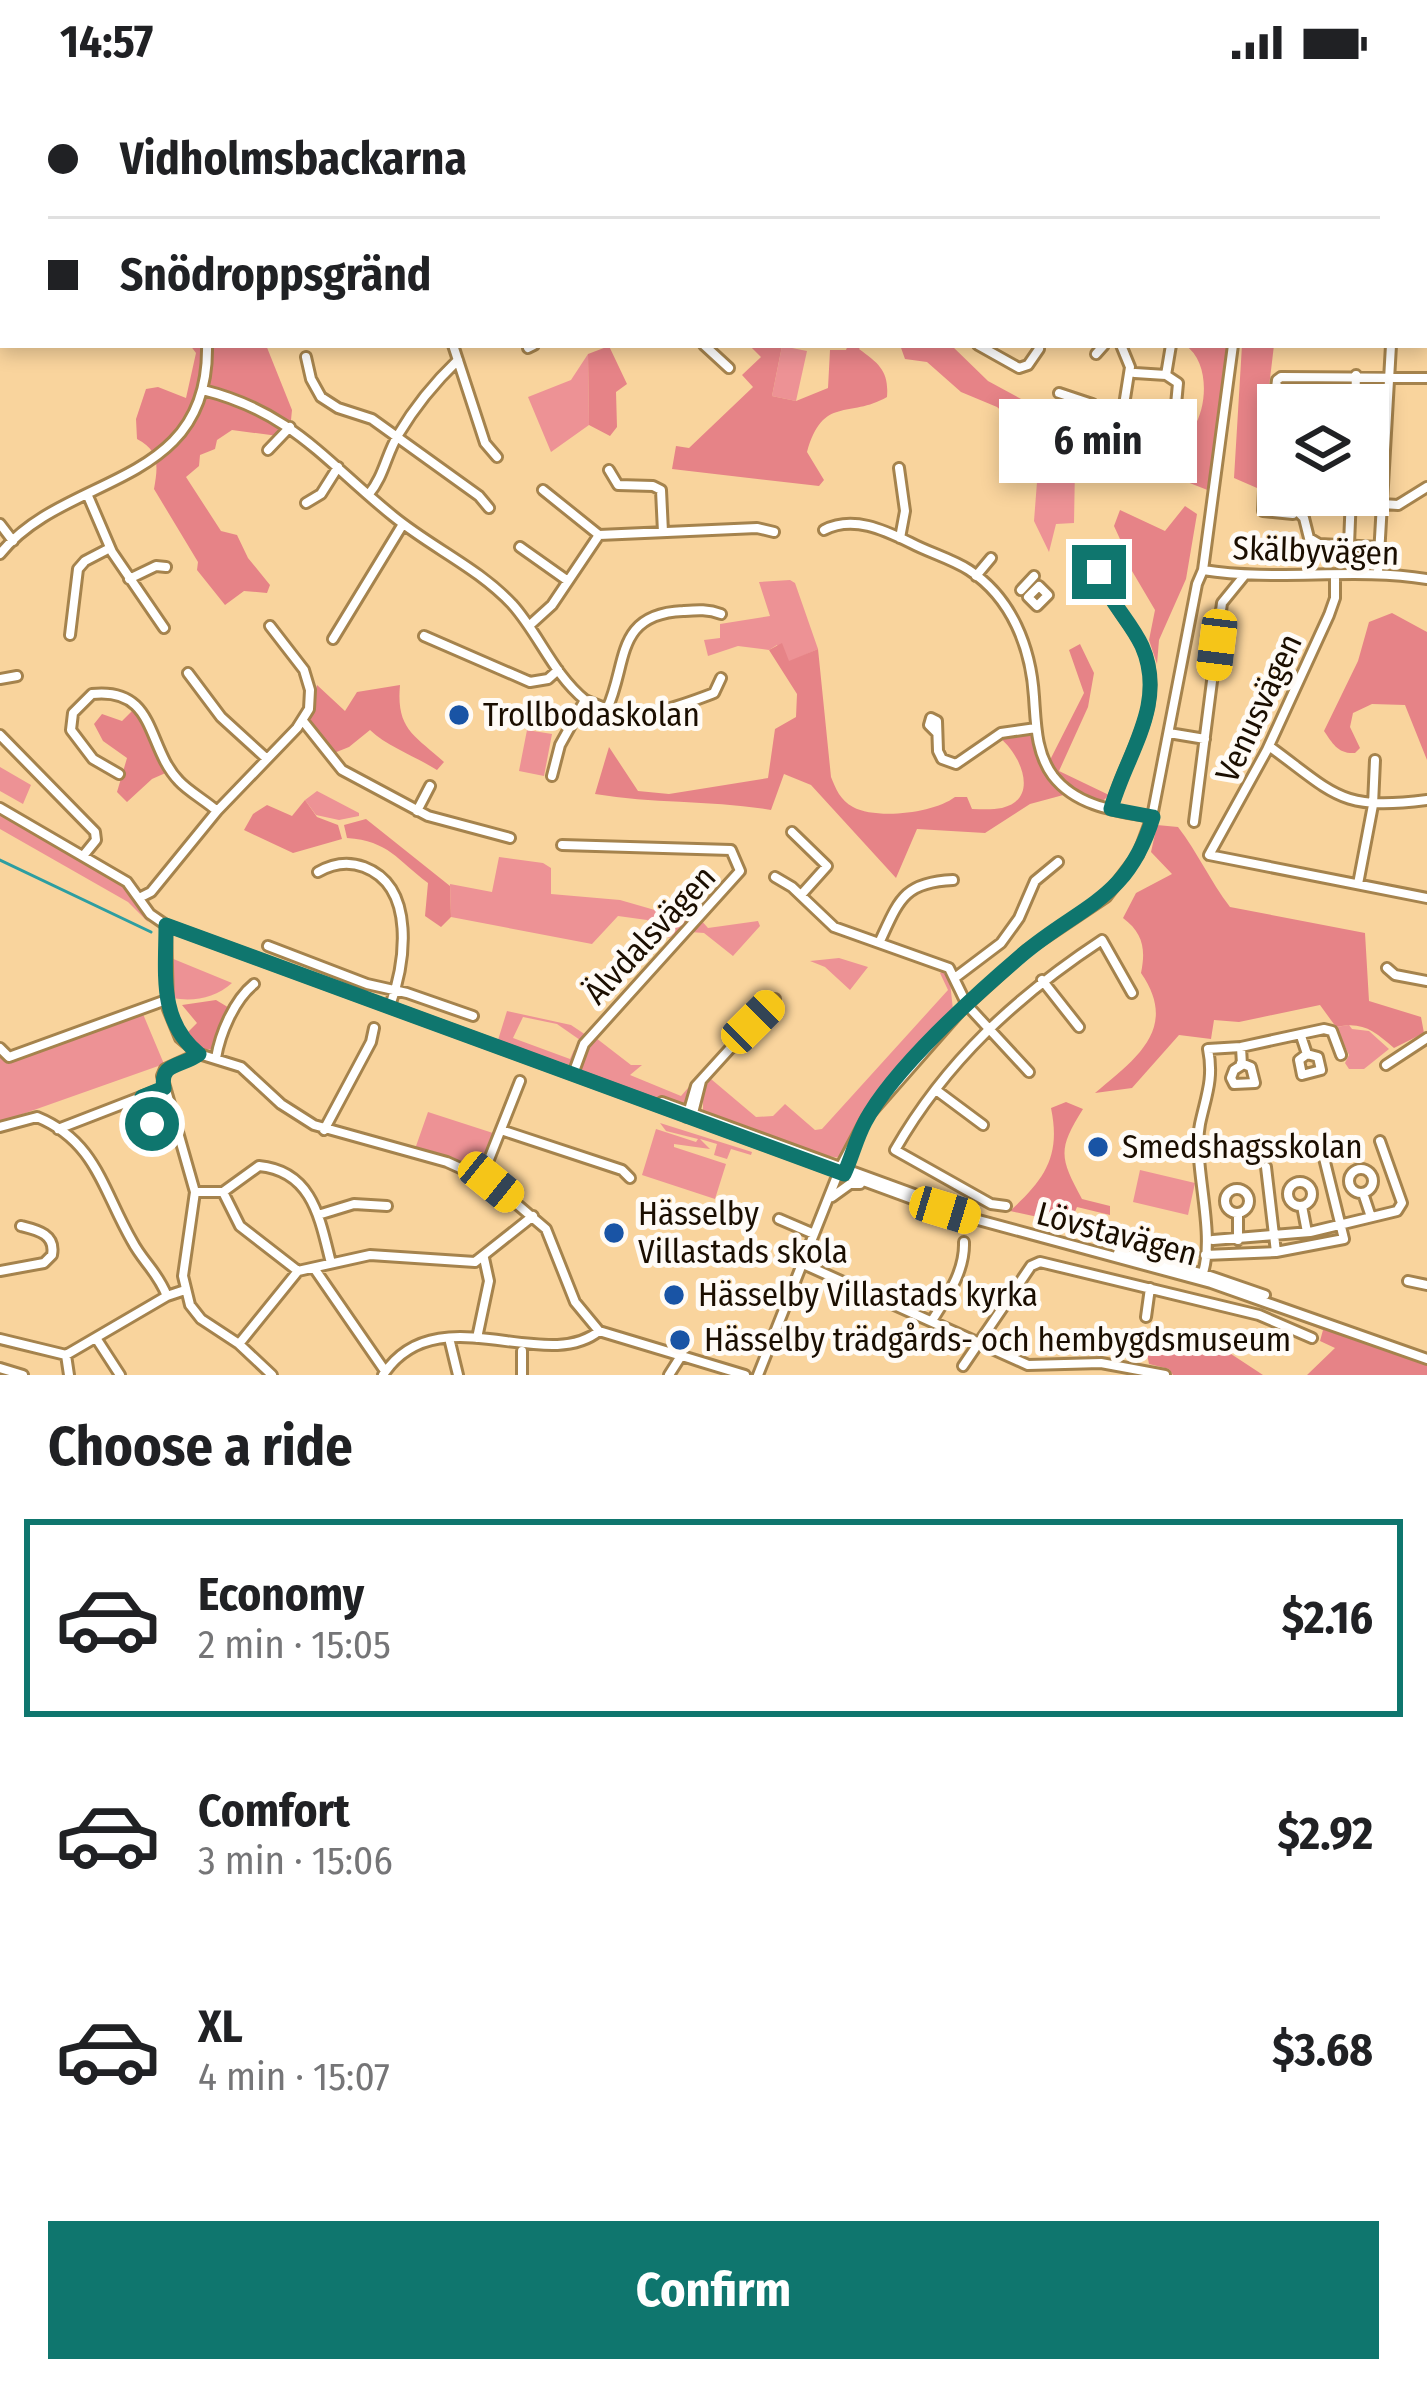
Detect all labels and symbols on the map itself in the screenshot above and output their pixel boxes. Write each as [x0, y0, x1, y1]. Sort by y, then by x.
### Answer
callout: 6 min [1000, 398, 1198, 482]
street label: Skälbyvägen [1232, 528, 1400, 574]
route end [1072, 545, 1126, 599]
car [1195, 607, 1239, 683]
street label: Venusvägen [1207, 627, 1311, 789]
place label: Trollbodaskolan [483, 695, 700, 735]
marker: Trollbodaskolan [446, 702, 472, 728]
street label: Älvdalsvägen [576, 857, 724, 1013]
car [715, 984, 791, 1060]
route start [125, 1097, 179, 1151]
place label: Smedshagsskolan [1122, 1127, 1363, 1167]
marker: Smedshagsskolan [1085, 1134, 1111, 1160]
car [452, 1145, 530, 1219]
car [905, 1182, 985, 1238]
street label: Lövstavägen [1032, 1193, 1202, 1275]
place label: Hässelby Villastads skola [638, 1194, 848, 1272]
marker: Hässelby Villastads skola [601, 1220, 627, 1246]
place label: Hässelby Villastads kyrka [698, 1275, 1038, 1315]
marker: Hässelby Villastads kyrka [661, 1282, 687, 1308]
place label: Hässelby trädgårds- och hembygdsmuseum [704, 1320, 1291, 1360]
marker: Hässelby trädgårds- och hembygdsmuseum [667, 1327, 693, 1353]

